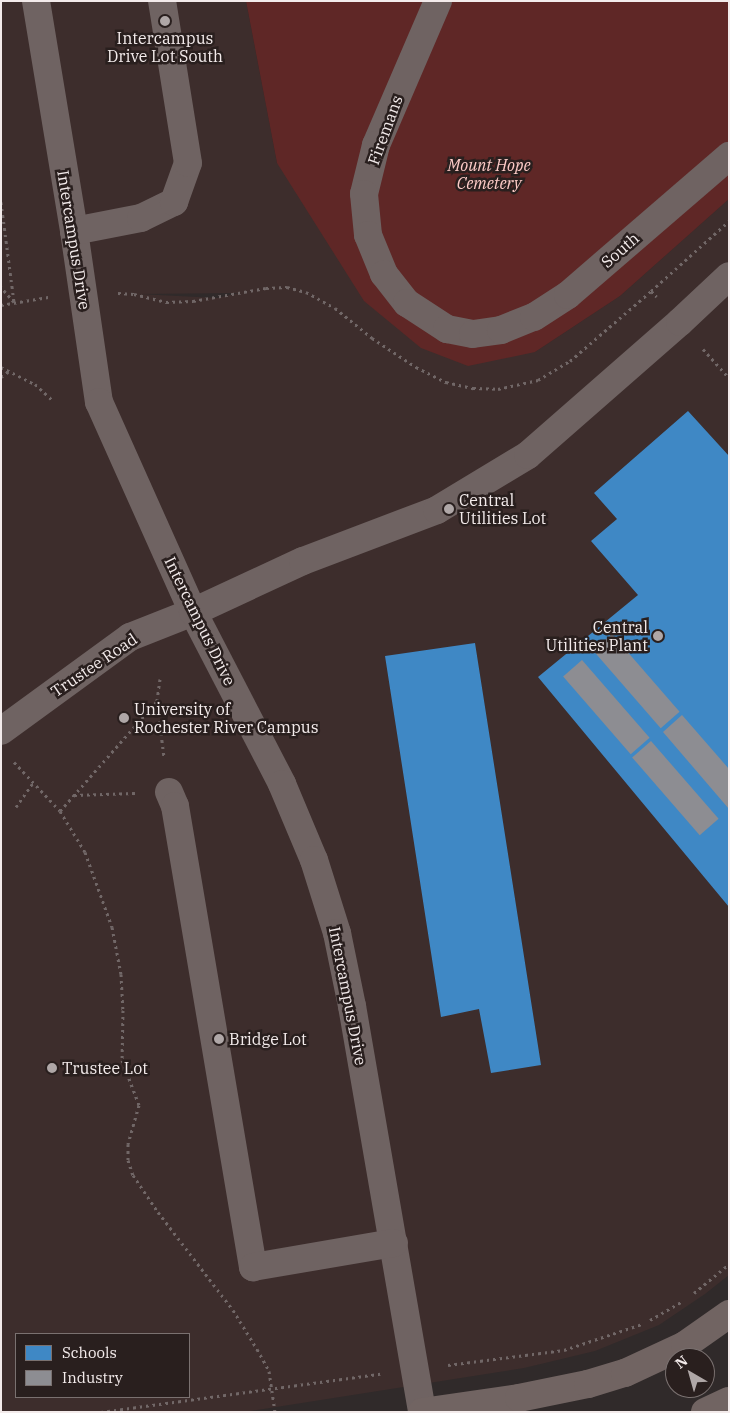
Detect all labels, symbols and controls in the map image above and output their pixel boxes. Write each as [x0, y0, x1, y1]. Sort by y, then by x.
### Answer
marker: Intercampus Drive Lot South [159, 15, 171, 27]
place label: Intercampus Drive Lot South [107, 28, 223, 66]
street label: Firemans [364, 93, 406, 167]
park label: Mount Hope Cemetery [447, 155, 531, 193]
street label: Intercampus Drive [53, 169, 95, 311]
street label: South [597, 228, 643, 272]
place label: Central Utilities Lot [459, 490, 546, 528]
marker: Central Utilities Lot [443, 503, 455, 515]
street label: Intercampus Drive [160, 553, 240, 689]
place label: Central Utilities Plant [546, 617, 648, 655]
street label: Trustee Road [47, 629, 141, 701]
marker: Central Utilities Plant [652, 630, 664, 642]
place label: University of Rochester River Campus [134, 699, 319, 737]
marker: University of Rochester River Campus [118, 712, 130, 724]
street label: Intercampus Drive [325, 925, 371, 1067]
place label: Bridge Lot [229, 1029, 307, 1049]
marker: Bridge Lot [213, 1033, 225, 1045]
place label: Trustee Lot [62, 1058, 148, 1078]
marker: Trustee Lot [46, 1062, 58, 1074]
legend [15, 1333, 190, 1398]
text: Schools [62, 1343, 117, 1362]
north arrow [665, 1348, 715, 1398]
text: N [671, 1351, 691, 1372]
text: Industry [62, 1368, 123, 1387]

